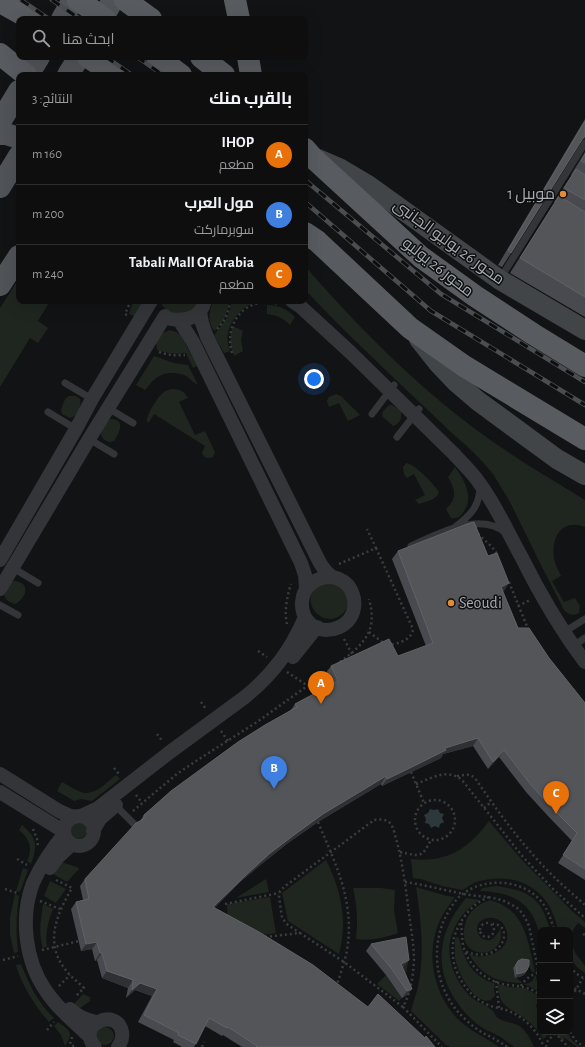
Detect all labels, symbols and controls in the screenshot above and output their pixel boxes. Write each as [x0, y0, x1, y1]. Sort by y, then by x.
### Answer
search box [16, 16, 308, 60]
icon: search [30, 27, 52, 49]
text: ابحث هنا [62, 32, 115, 47]
text: بالقرب منك [209, 90, 292, 107]
text: النتائج: 3 [32, 93, 73, 106]
text: IHOP [221, 135, 254, 150]
text: 160 m [32, 148, 62, 161]
text: A [275, 148, 283, 161]
text: مطعم [219, 159, 254, 172]
place label: موبيل 1 [507, 186, 555, 204]
marker: موبيل 1 [558, 189, 568, 199]
street label: محور 26 يوليو الجانبى [390, 195, 508, 289]
text: مول العرب [185, 196, 254, 211]
text: 200 m [32, 208, 64, 221]
text: B [275, 208, 283, 221]
text: سوبرماركت [194, 224, 254, 237]
street label: محور 26 يوليو [398, 233, 478, 301]
text: Tabali Mall Of Arabia [129, 255, 254, 270]
text: 240 m [32, 268, 64, 281]
text: C [276, 268, 282, 281]
text: مطعم [219, 279, 254, 292]
your location [304, 369, 324, 389]
place label: Seoudi [459, 595, 502, 611]
marker: Seoudi [446, 598, 456, 608]
pin: A [308, 671, 334, 704]
pin: B [261, 756, 287, 789]
pin: C [543, 781, 569, 814]
map controls [537, 927, 573, 1035]
button: + [537, 927, 573, 963]
button: − [537, 963, 573, 999]
button: layers [537, 999, 573, 1035]

